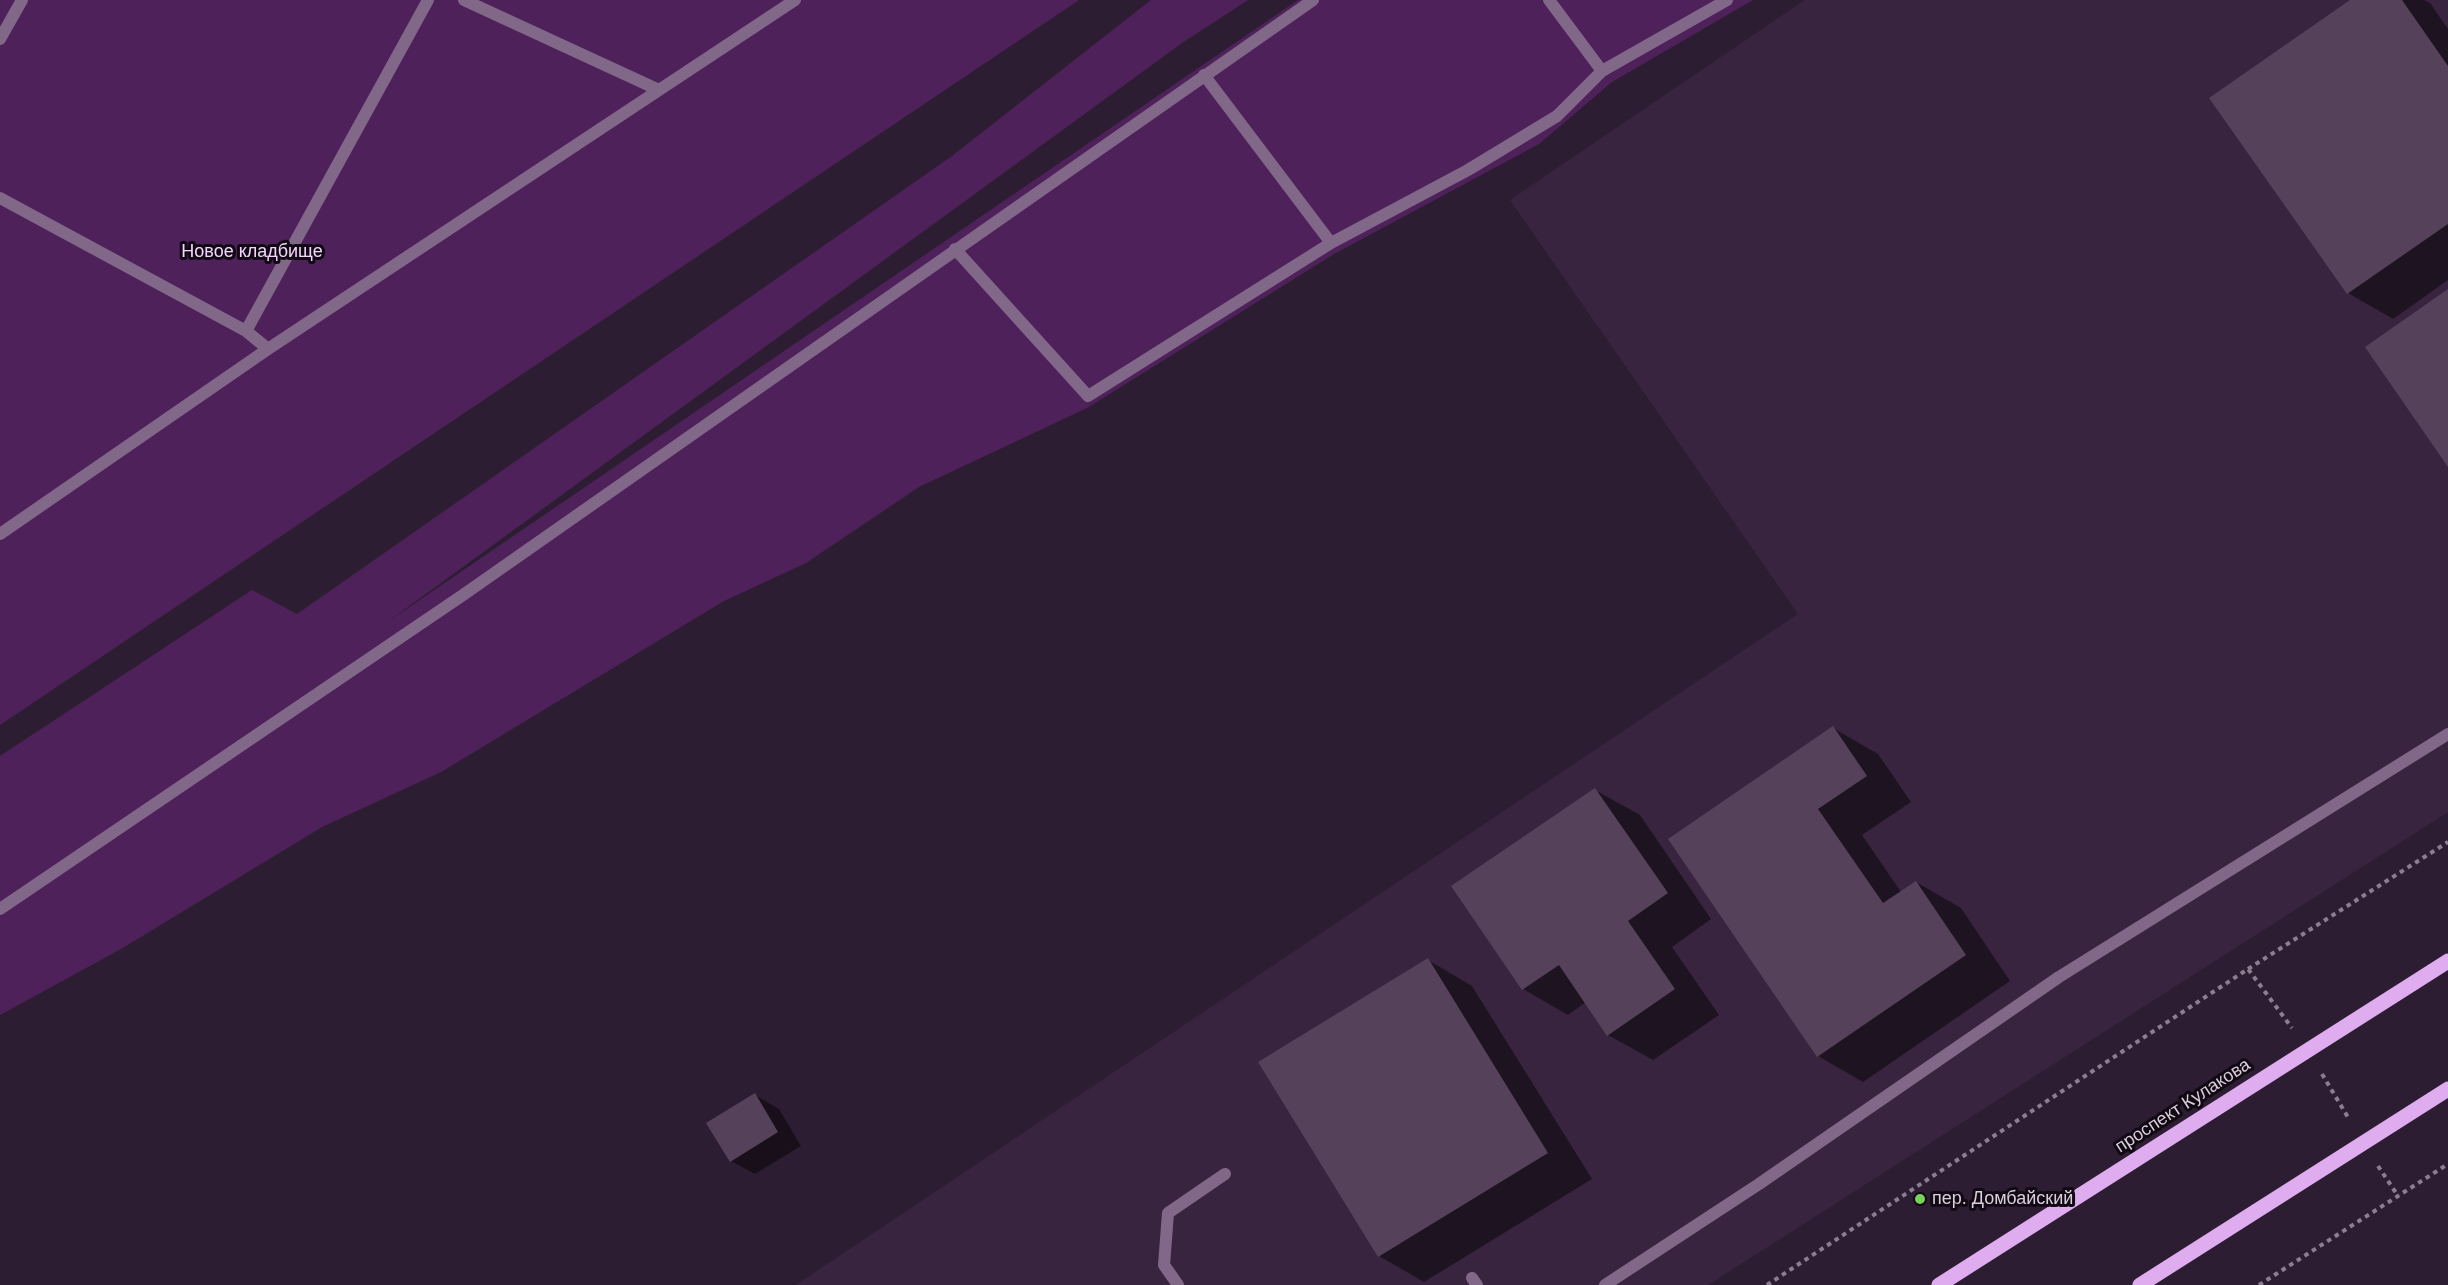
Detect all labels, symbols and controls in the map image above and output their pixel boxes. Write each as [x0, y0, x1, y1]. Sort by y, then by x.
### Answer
park label: Новое кладбище [181, 241, 323, 263]
street label: проспект Кулакова [2111, 1054, 2255, 1158]
place label: пер. Домбайский [1932, 1188, 2073, 1210]
marker: пер. Домбайский [1913, 1192, 1927, 1206]

